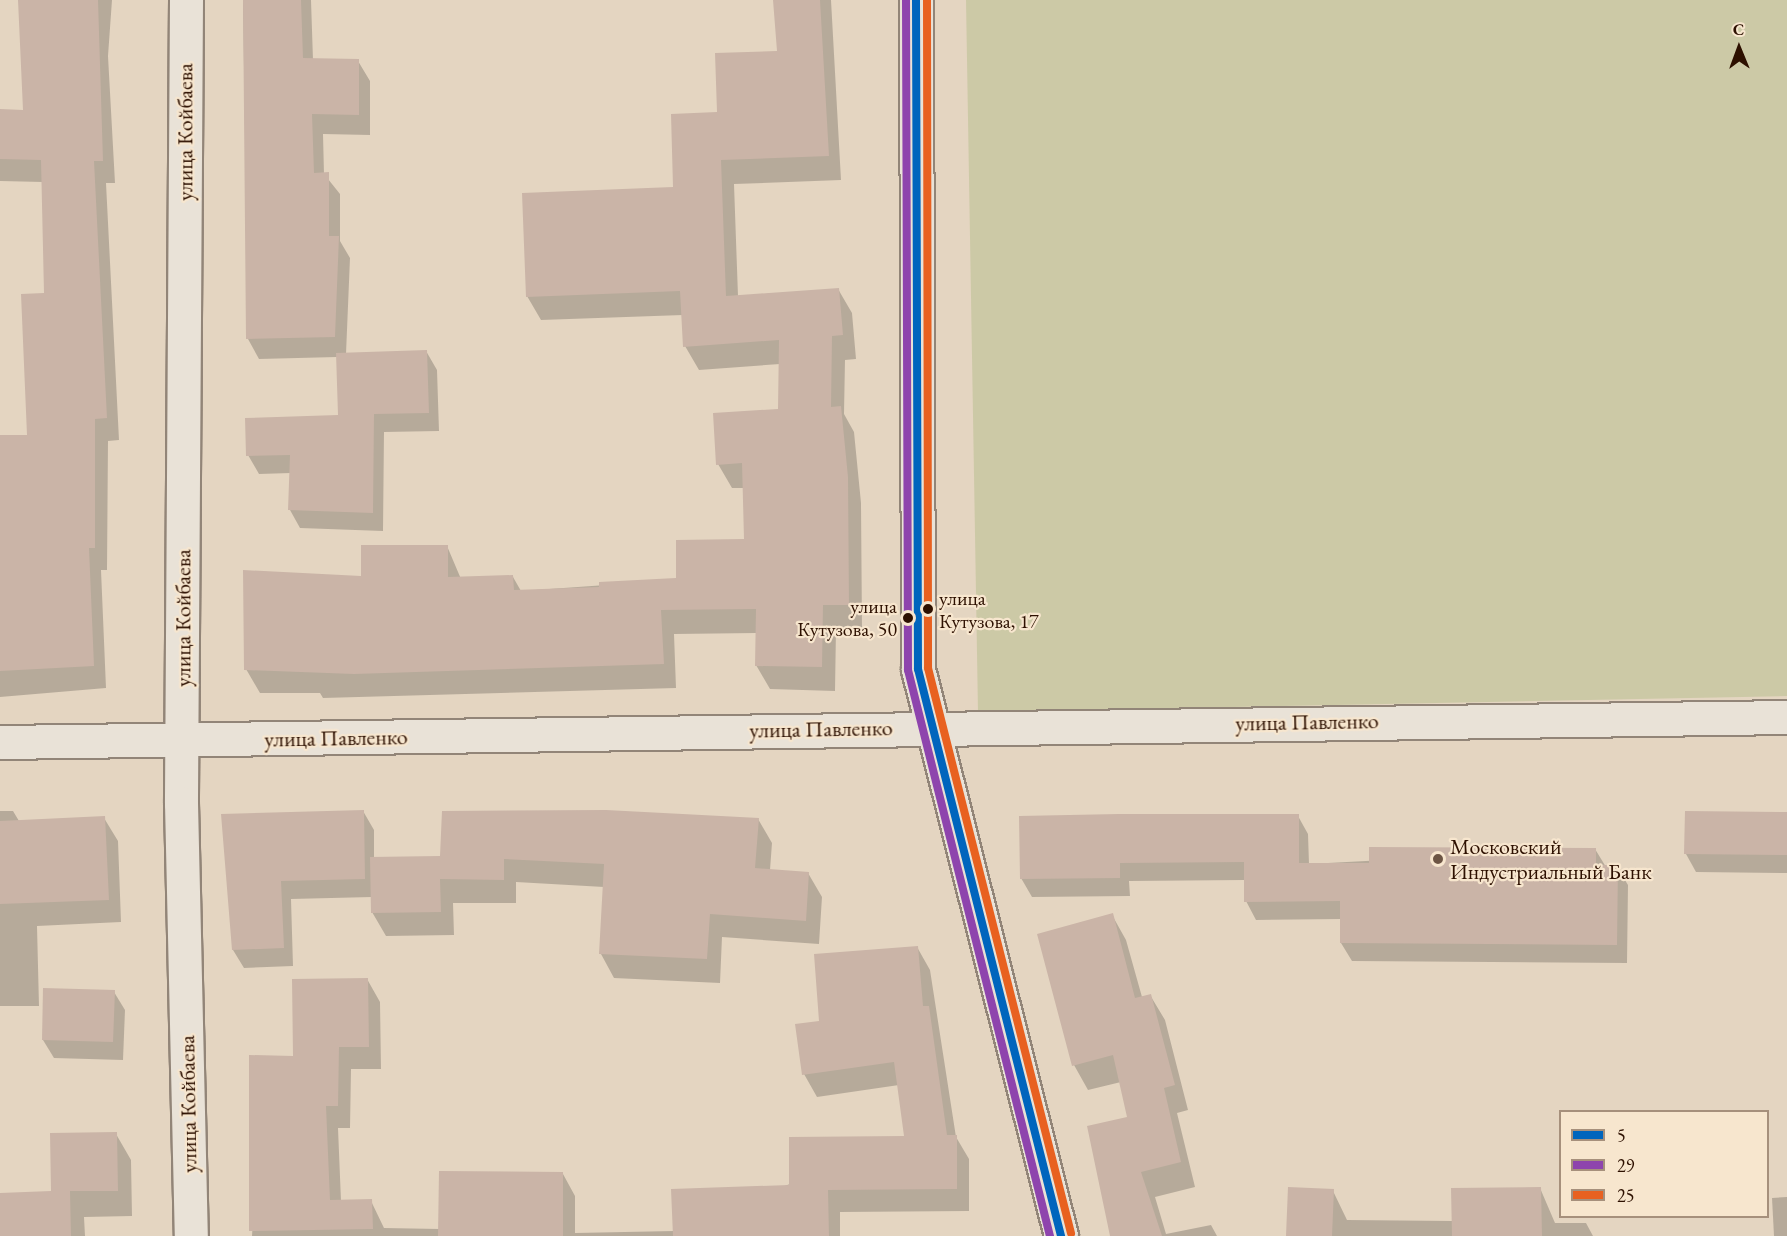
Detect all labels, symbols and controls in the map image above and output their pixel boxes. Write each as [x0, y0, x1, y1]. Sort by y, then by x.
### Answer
north arrow [1709, 18, 1769, 78]
text: С [1733, 19, 1745, 40]
street label: улица Койбаева [172, 63, 198, 201]
street label: улица Койбаева [170, 549, 196, 687]
place label: улица Кутузова, 17 [939, 586, 1039, 633]
place label: улица Кутузова, 50 [797, 594, 897, 641]
marker: улица Кутузова, 17 [922, 603, 934, 615]
marker: улица Кутузова, 50 [902, 612, 914, 624]
street label: улица Павленко [1235, 708, 1379, 736]
street label: улица Павленко [749, 715, 893, 743]
street label: улица Павленко [264, 724, 408, 752]
place label: Московский Индустриальный Банк [1450, 833, 1652, 884]
marker: Московский Индустриальный Банк [1431, 852, 1445, 866]
street label: улица Койбаева [174, 1035, 202, 1173]
legend [1559, 1110, 1769, 1218]
text: 5 [1617, 1124, 1626, 1147]
text: 29 [1617, 1154, 1634, 1177]
text: 25 [1617, 1184, 1634, 1207]

